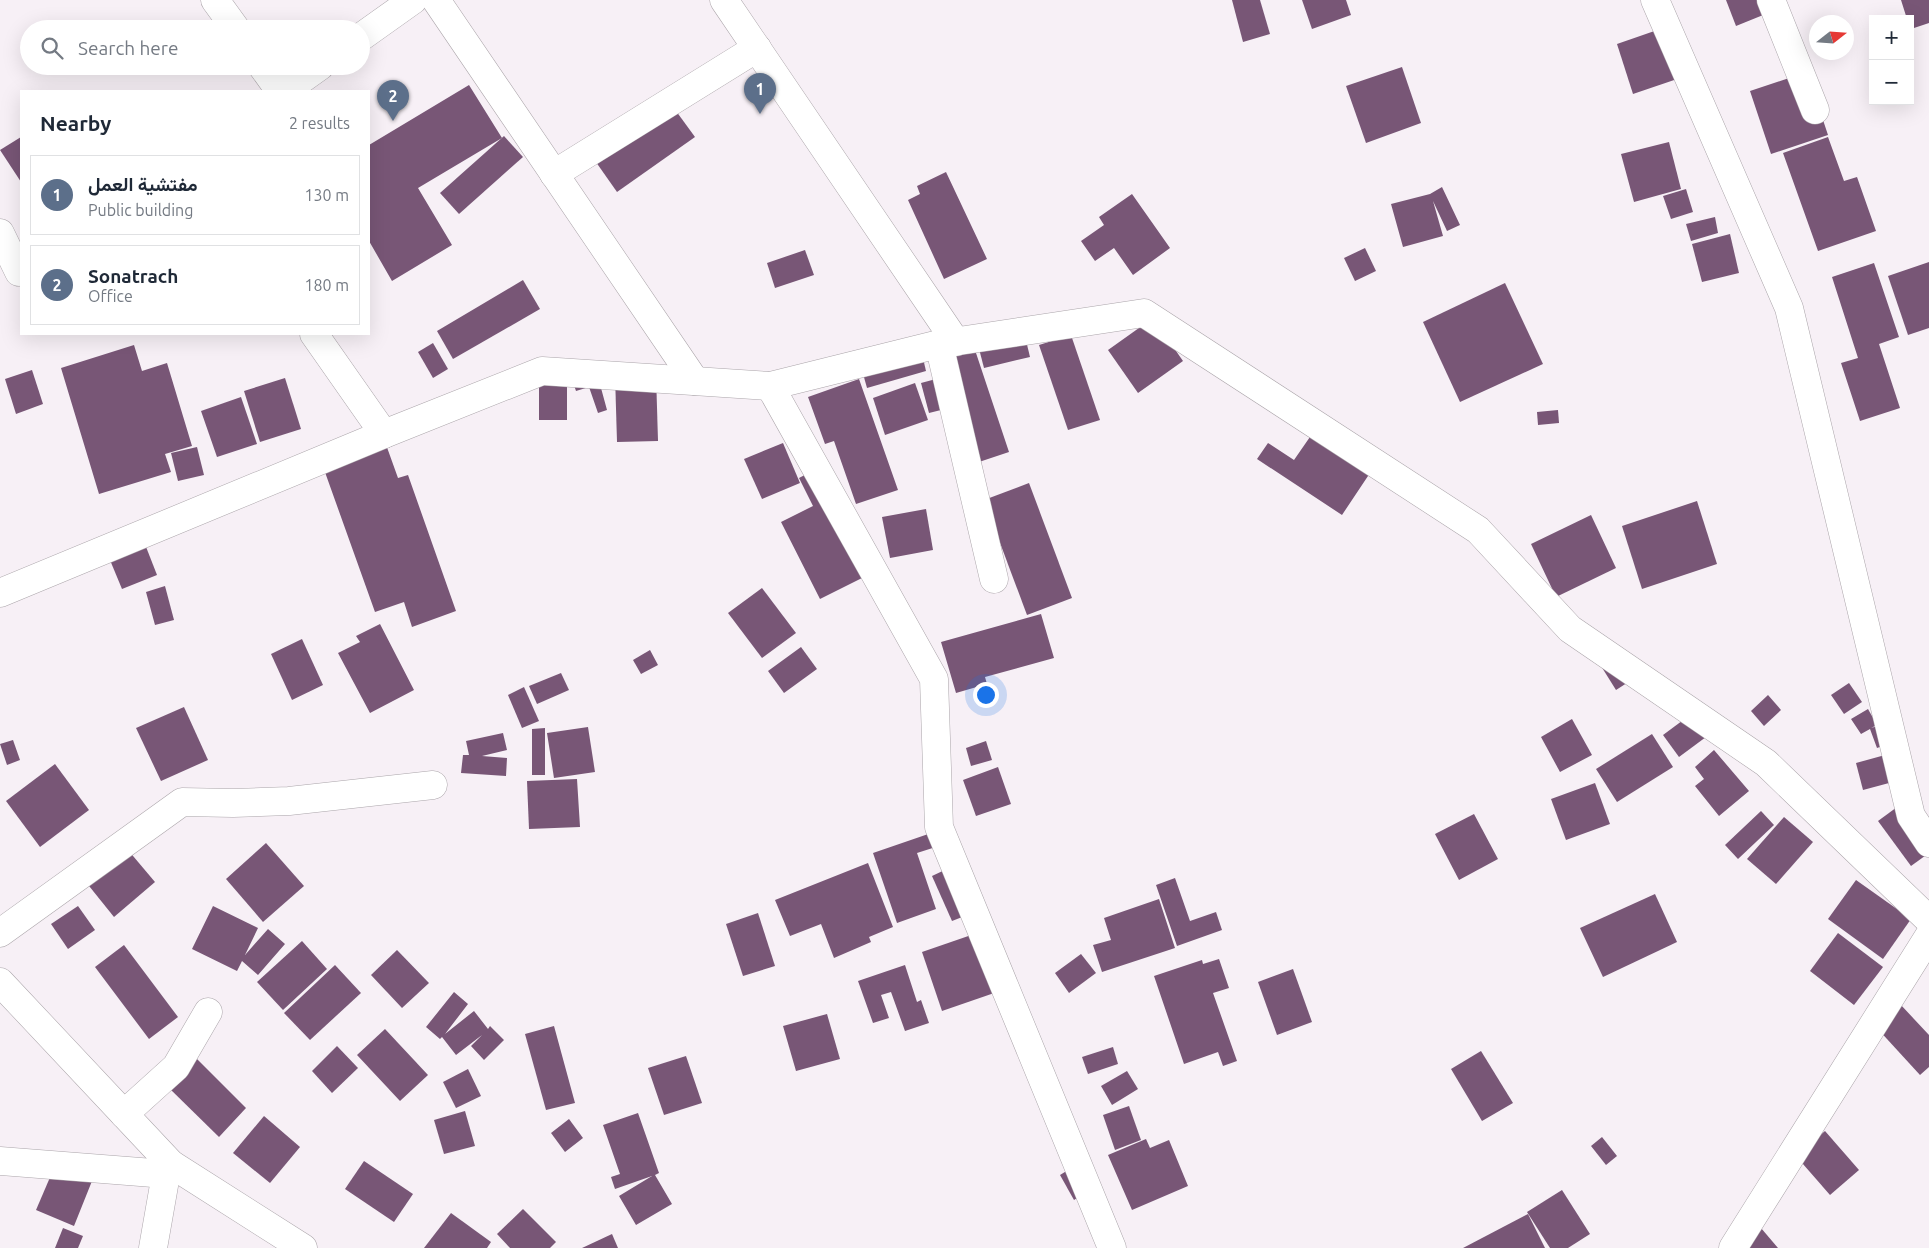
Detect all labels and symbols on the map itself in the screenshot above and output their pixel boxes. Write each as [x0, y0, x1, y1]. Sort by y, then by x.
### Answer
north arrow [1809, 15, 1854, 60]
pin: 1 [744, 73, 776, 114]
pin: 2 [377, 80, 409, 121]
your location [973, 682, 999, 708]

